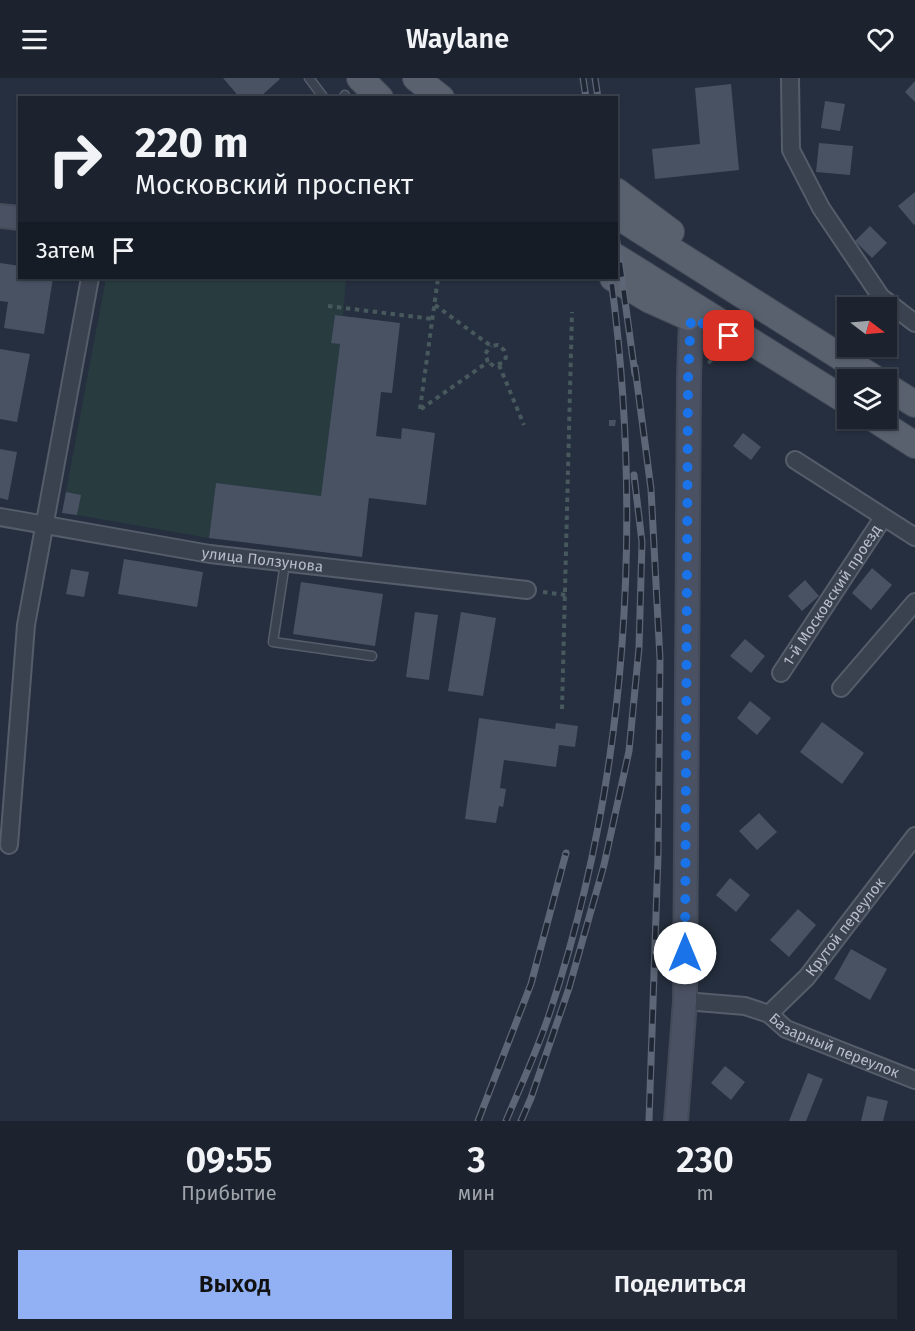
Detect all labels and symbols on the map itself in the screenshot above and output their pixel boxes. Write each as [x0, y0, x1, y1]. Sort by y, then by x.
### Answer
north arrow [837, 297, 897, 357]
pin [703, 310, 754, 361]
street label: 1-й Московский проезд [779, 521, 885, 669]
street label: улица Ползунова [200, 544, 324, 576]
street label: Крутой переулок [802, 874, 889, 980]
position arrow [653, 921, 717, 985]
street label: Базарный переулок [765, 1009, 902, 1082]

